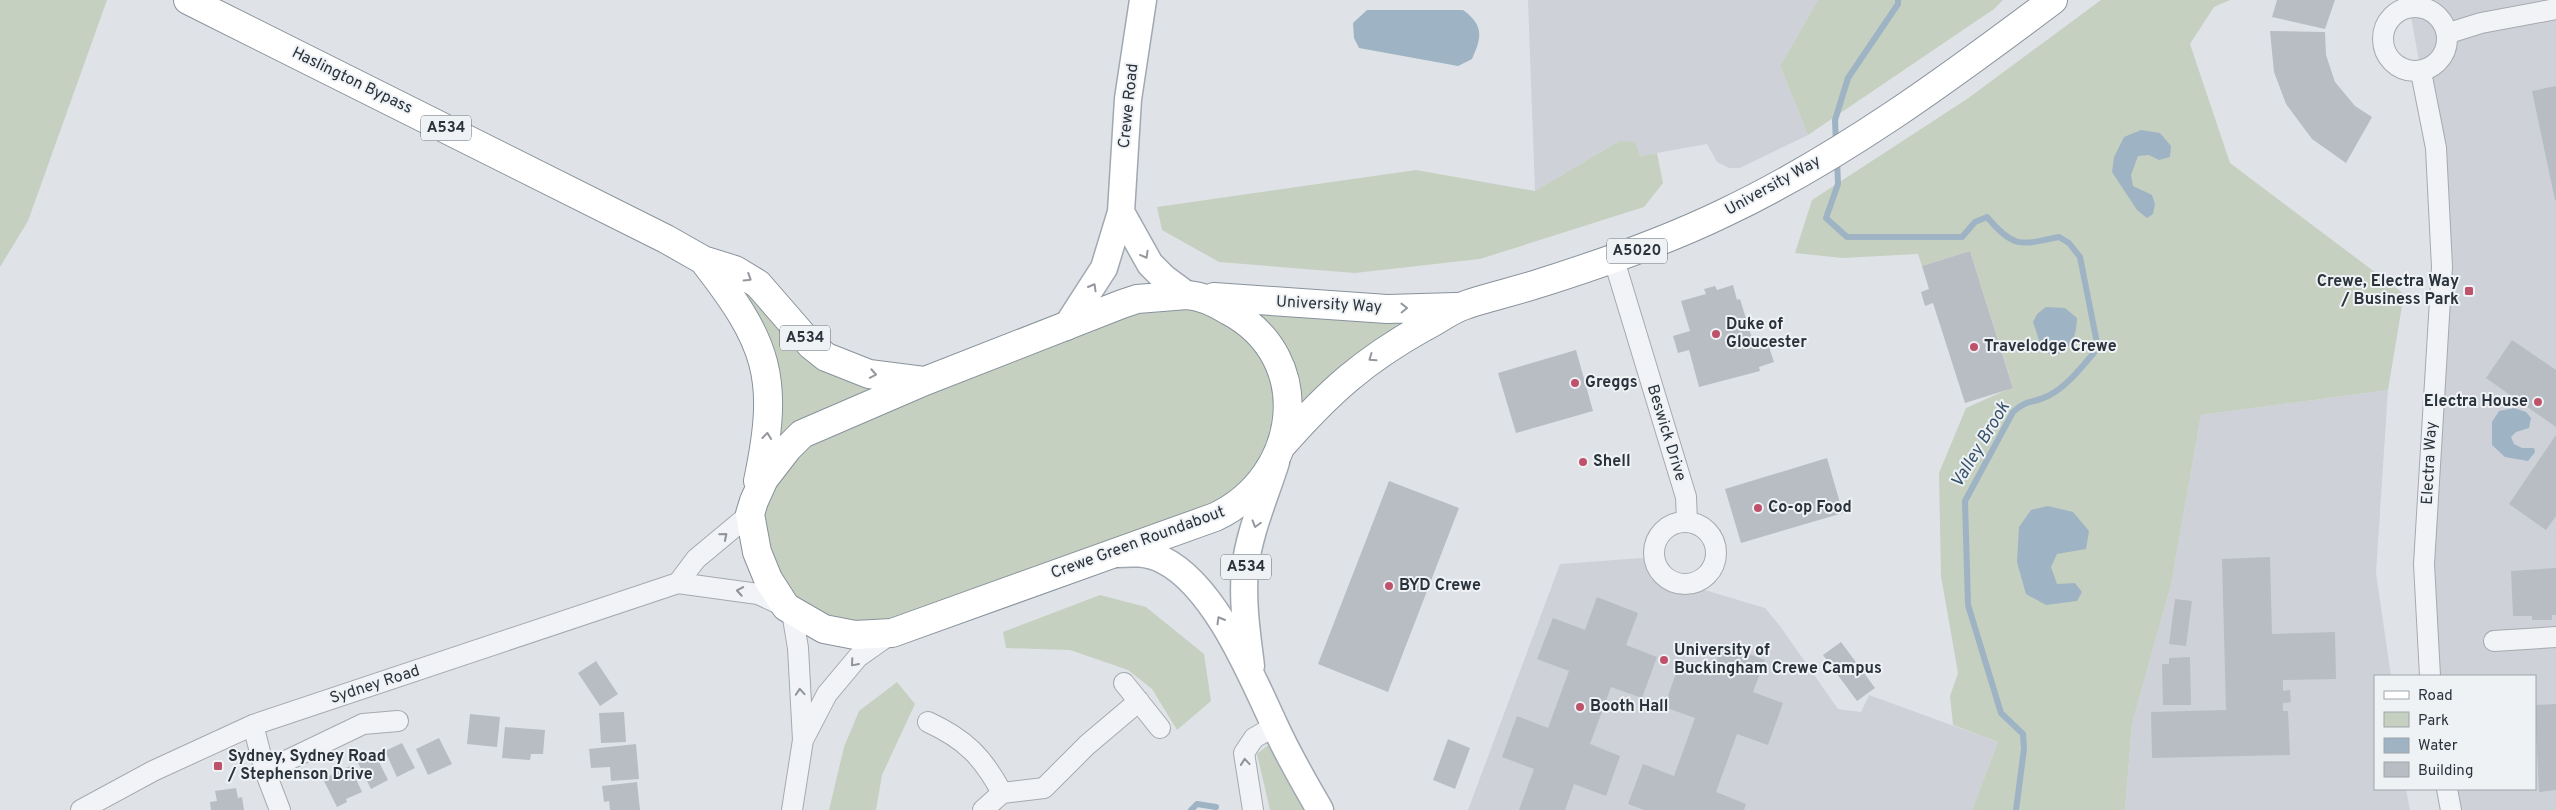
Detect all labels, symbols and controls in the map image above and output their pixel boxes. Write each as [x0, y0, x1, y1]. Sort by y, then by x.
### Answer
street label: Haslington Bypass [288, 43, 416, 119]
street label: Crewe Road [1115, 63, 1143, 149]
road number: A534 [421, 116, 471, 140]
street label: University Way [1722, 152, 1824, 220]
road number: A5020 [1607, 238, 1667, 264]
one-way arrow [1139, 249, 1149, 258]
one-way arrow [742, 271, 751, 281]
place label: Crewe, Electra Way / Business Park [2317, 272, 2459, 310]
one-way arrow [1087, 283, 1097, 292]
marker: Crewe, Electra Way / Business Park [2463, 285, 2475, 297]
street label: University Way [1275, 292, 1383, 318]
one-way arrow [1401, 303, 1409, 314]
place label: Duke of Gloucester [1726, 315, 1807, 353]
road number: A534 [780, 326, 830, 350]
marker: Duke of Gloucester [1710, 328, 1722, 340]
place label: Travelodge Crewe [1984, 337, 2117, 357]
marker: Travelodge Crewe [1968, 341, 1980, 353]
one-way arrow [1368, 352, 1378, 361]
one-way arrow [869, 368, 878, 379]
place label: Greggs [1585, 373, 1638, 393]
marker: Greggs [1569, 377, 1581, 389]
street label: Beswick Drive [1642, 382, 1690, 484]
place label: Electra House [2424, 392, 2528, 412]
marker: Electra House [2532, 396, 2544, 408]
water label: Valley Brook [1946, 397, 2016, 492]
street label: Electra Way [2418, 421, 2442, 505]
one-way arrow [761, 431, 772, 439]
place label: Shell [1593, 452, 1631, 472]
marker: Shell [1577, 456, 1589, 468]
place label: Co-op Food [1768, 498, 1852, 518]
street label: Crewe Green Roundabout [1048, 502, 1228, 584]
marker: Co-op Food [1752, 502, 1764, 514]
one-way arrow [1251, 520, 1261, 528]
one-way arrow [718, 533, 727, 541]
road number: A534 [1221, 554, 1271, 580]
place label: BYD Crewe [1399, 576, 1481, 596]
marker: BYD Crewe [1383, 580, 1395, 592]
one-way arrow [736, 586, 745, 596]
one-way arrow [1217, 616, 1227, 625]
place label: University of Buckingham Crewe Campus [1674, 641, 1882, 679]
marker: University of Buckingham Crewe Campus [1658, 654, 1670, 666]
one-way arrow [851, 657, 860, 666]
street label: Sydney Road [327, 661, 423, 709]
legend [2374, 675, 2536, 790]
one-way arrow [795, 687, 806, 695]
text: Road [2418, 687, 2453, 706]
place label: Booth Hall [1590, 697, 1668, 717]
marker: Booth Hall [1574, 701, 1586, 713]
text: Park [2418, 712, 2449, 731]
text: Water [2418, 737, 2458, 756]
place label: Sydney, Sydney Road / Stephenson Drive [227, 747, 386, 785]
one-way arrow [1240, 758, 1251, 766]
marker: Sydney, Sydney Road / Stephenson Drive [212, 760, 224, 772]
text: Building [2418, 762, 2473, 781]

